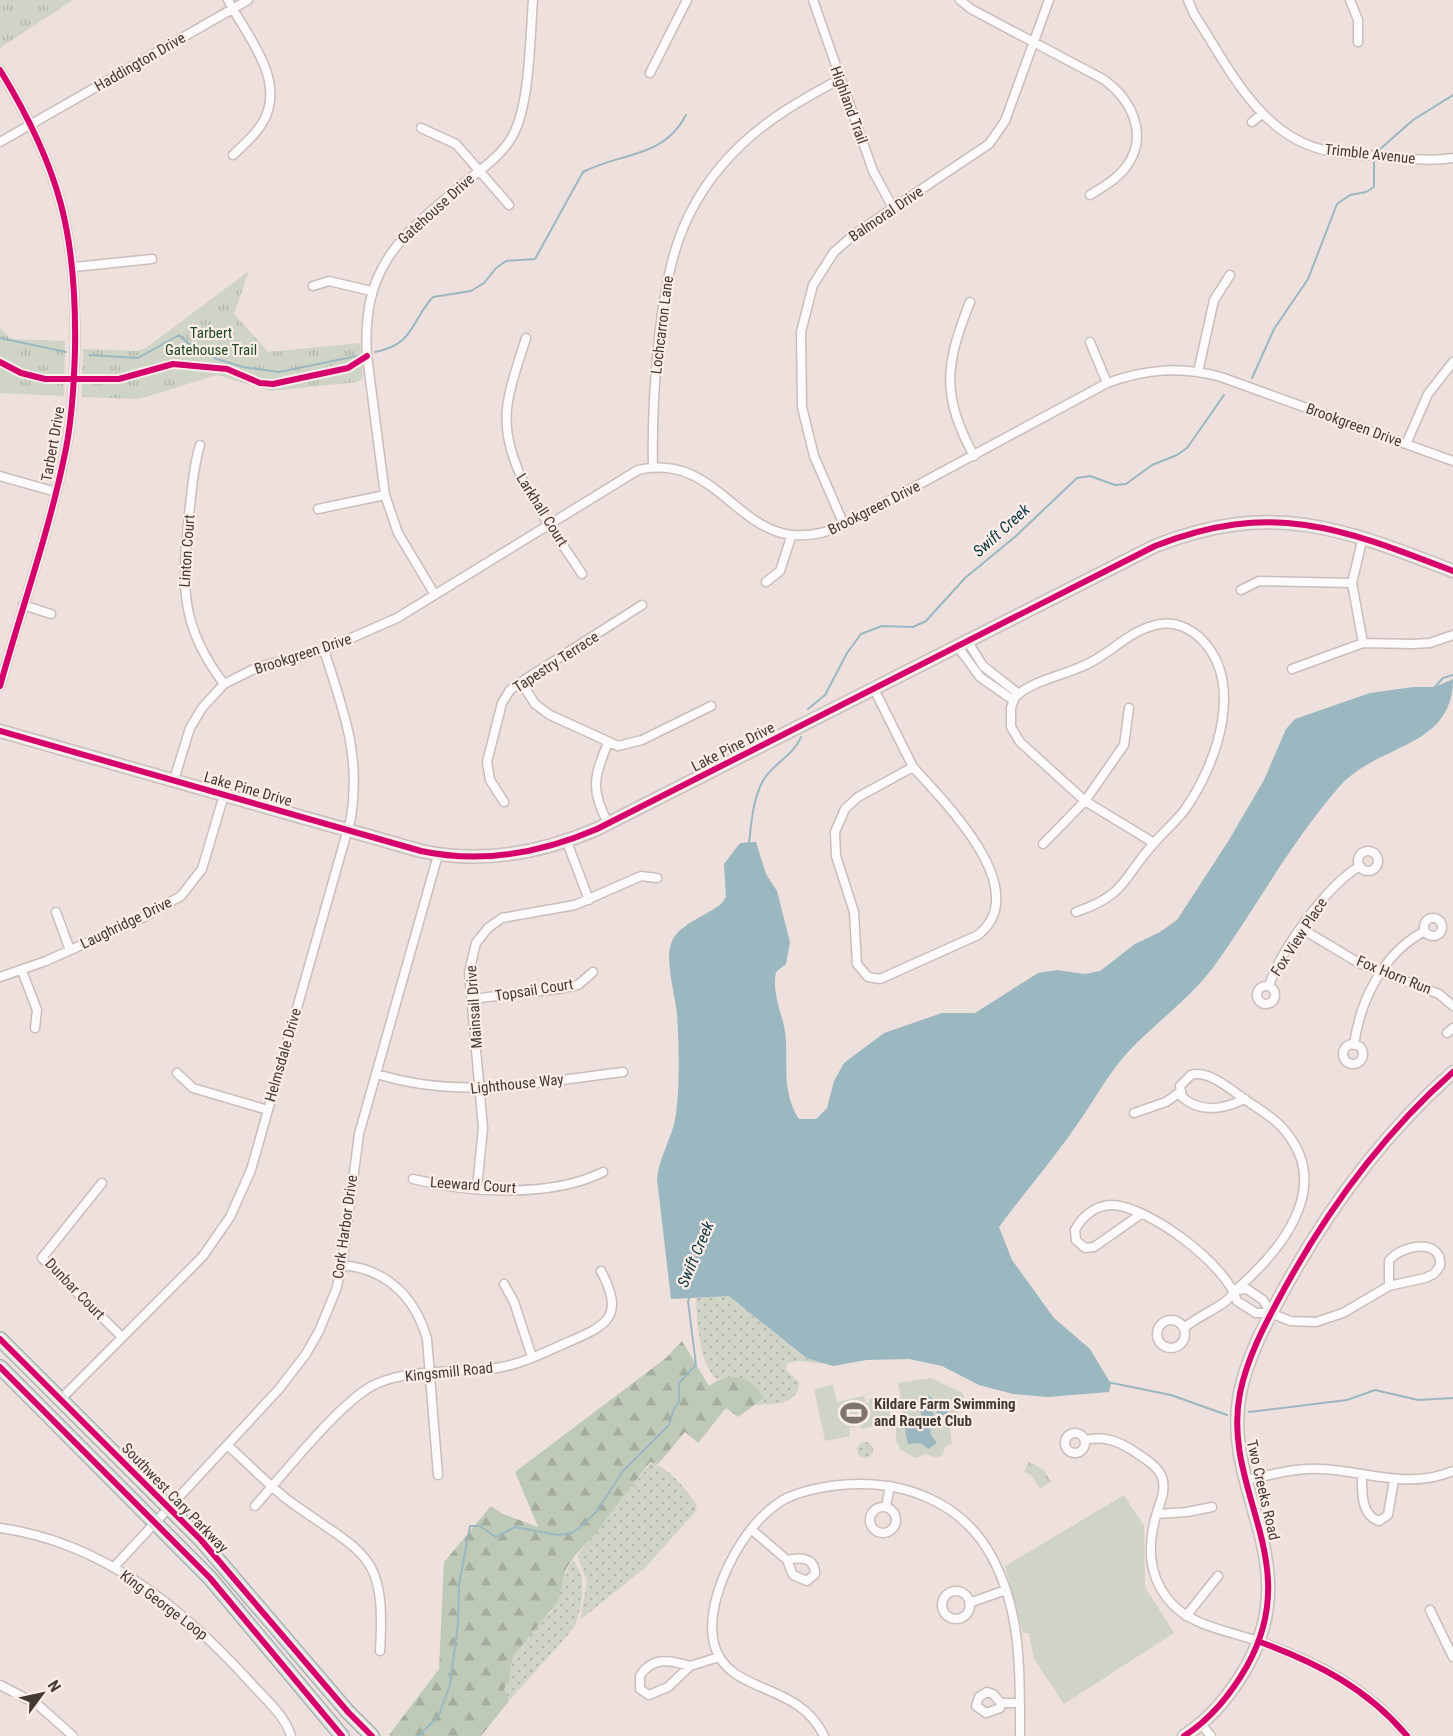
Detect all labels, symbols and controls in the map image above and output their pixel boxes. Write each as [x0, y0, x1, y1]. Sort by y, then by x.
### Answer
street label: Haddington Drive [91, 29, 189, 95]
street label: Highland Trail [827, 64, 871, 146]
street label: Trimble Avenue [1324, 140, 1416, 168]
street label: Gatehouse Drive [394, 170, 478, 248]
street label: Balmoral Drive [845, 183, 927, 245]
street label: Lochcarron Lane [647, 275, 677, 375]
park label: Tarbert Gatehouse Trail [165, 324, 257, 359]
street label: Brookgreen Drive [1304, 399, 1404, 451]
street label: Tarbert Drive [38, 405, 68, 483]
street label: Larkhall Court [512, 470, 572, 550]
street label: Brookgreen Drive [825, 477, 923, 539]
water label: Swift Creek [969, 499, 1034, 561]
street label: Linton Court [175, 514, 199, 588]
street label: Tapestry Terrace [510, 628, 602, 696]
street label: Brookgreen Drive [252, 630, 354, 678]
street label: Lake Pine Drive [688, 718, 778, 776]
street label: Lake Pine Drive [202, 768, 294, 810]
street label: Laughridge Drive [77, 893, 175, 953]
street label: Fox View Place [1267, 895, 1331, 979]
street label: Fox Horn Run [1354, 952, 1434, 998]
street label: Mainsail Drive [462, 965, 486, 1049]
street label: Topsail Court [494, 975, 574, 1005]
street label: Helmsdale Drive [261, 1006, 305, 1104]
street label: Lighthouse Way [470, 1070, 564, 1098]
street label: Leeward Court [429, 1173, 517, 1197]
street label: Cork Harbor Drive [329, 1174, 361, 1280]
water label: Swift Creek [673, 1217, 718, 1290]
street label: Dunbar Court [41, 1255, 109, 1323]
street label: Kingsmill Road [404, 1358, 494, 1386]
place label: Kildare Farm Swimming and Raquet Club [874, 1395, 1016, 1430]
sports icon: Kildare Farm Swimming and Raquet Club [839, 1398, 869, 1428]
street label: Two Creeks Road [1243, 1438, 1283, 1542]
street label: Southwest Cary Parkway [118, 1439, 232, 1557]
street label: King George Loop [117, 1566, 211, 1644]
north arrow [12, 1664, 72, 1724]
text: N [44, 1677, 65, 1695]

